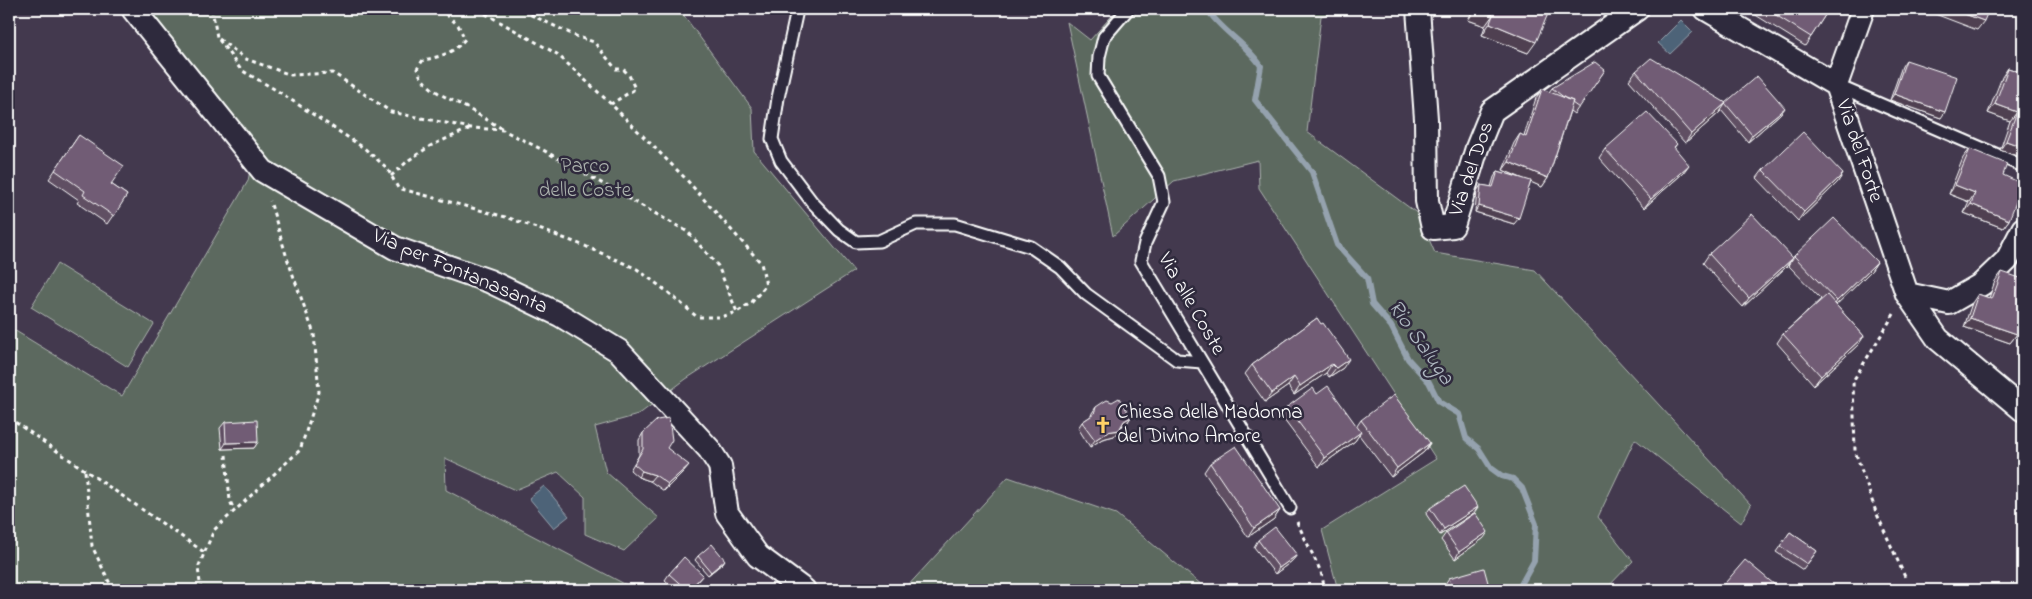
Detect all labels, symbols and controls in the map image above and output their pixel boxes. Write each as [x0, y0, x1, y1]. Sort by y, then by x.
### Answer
street label: Via del Forte [1827, 95, 1891, 207]
street label: Via del Dos [1441, 118, 1502, 221]
park label: Parco delle Coste [539, 152, 632, 206]
street label: Via per Fontanasanta [367, 221, 552, 322]
street label: Via alle Coste [1149, 246, 1233, 361]
water label: Rio Saluga [1379, 294, 1462, 393]
place label: Chiesa della Madonna del Divino Amore [1117, 398, 1303, 452]
church icon: Chiesa della Madonna del Divino Amore [1093, 415, 1113, 435]

